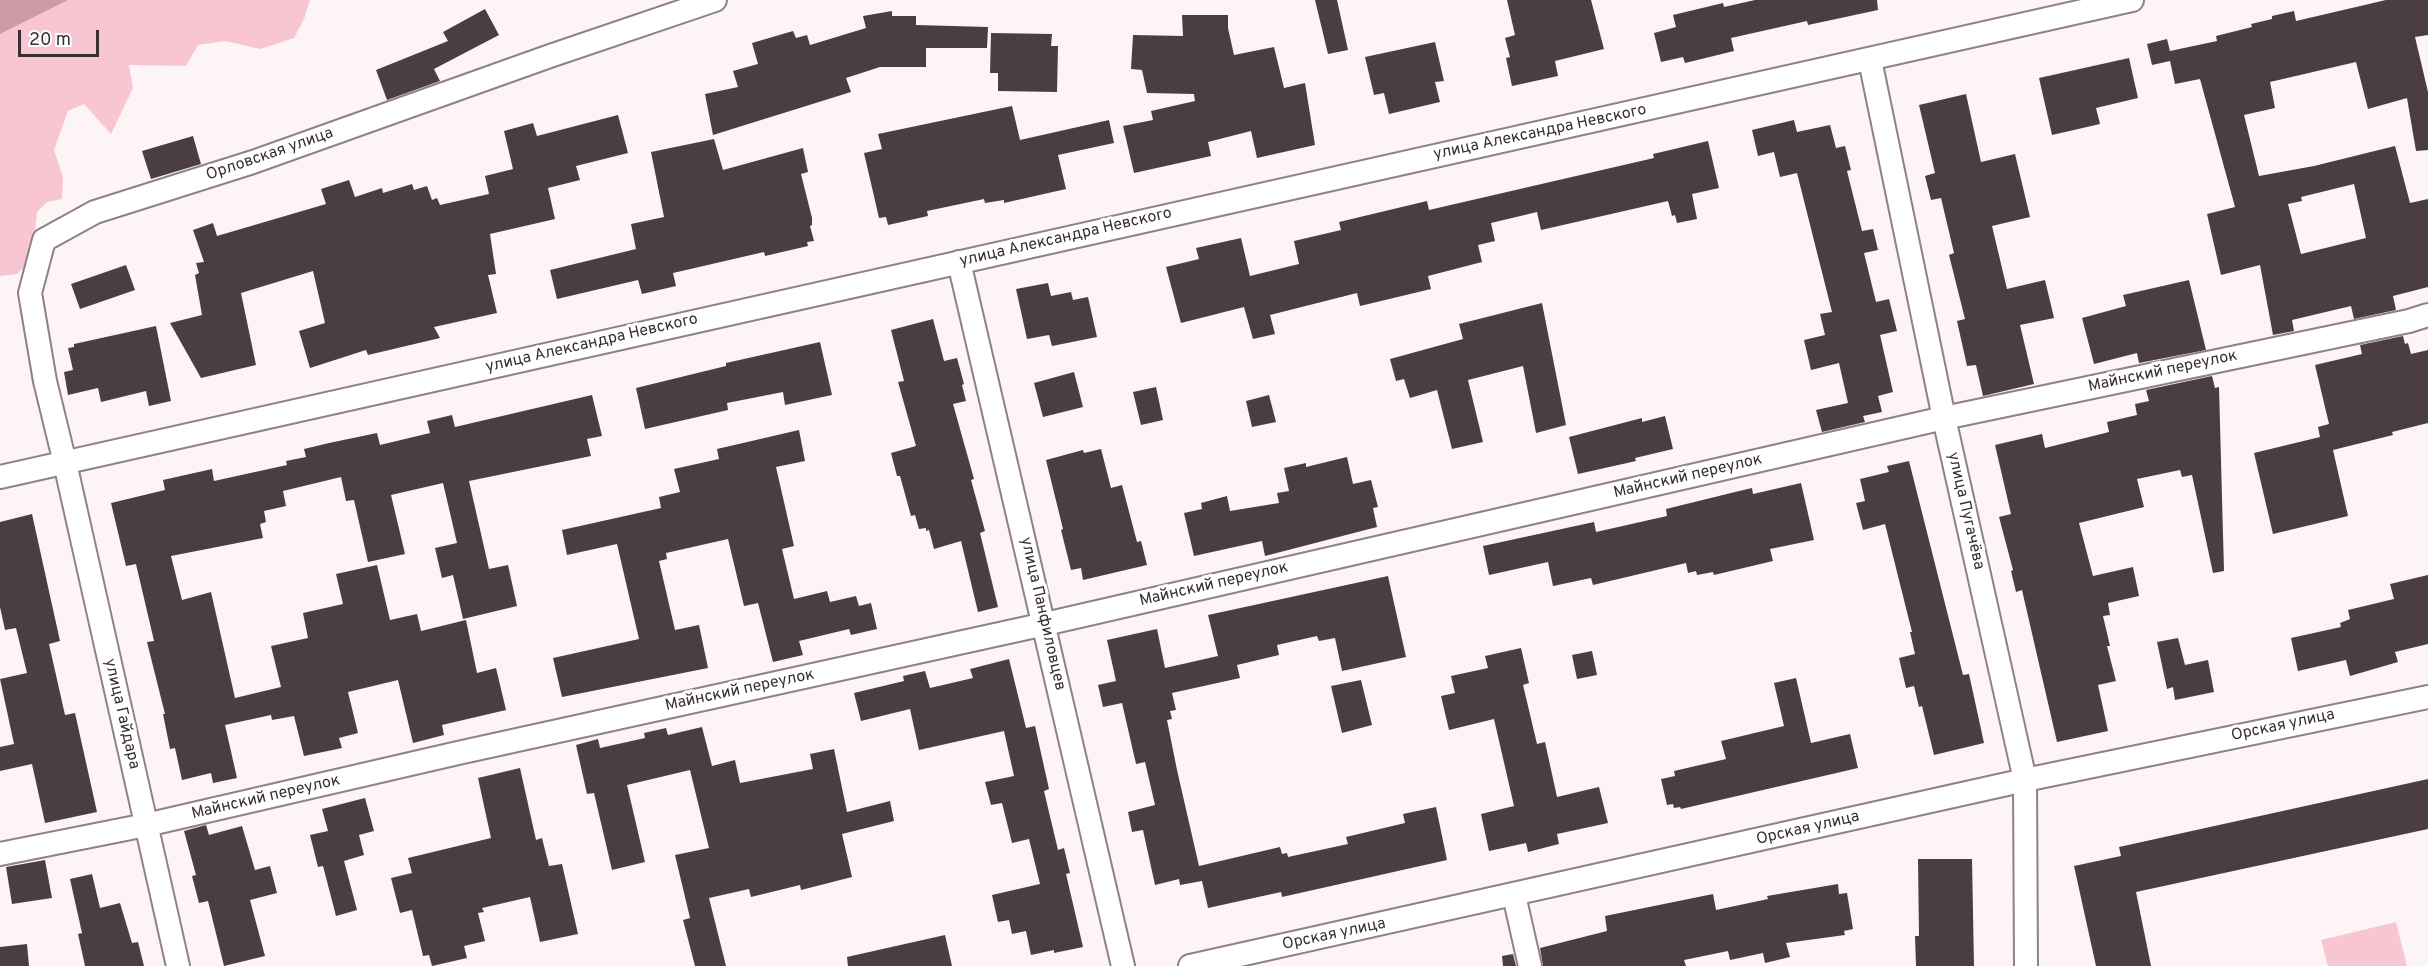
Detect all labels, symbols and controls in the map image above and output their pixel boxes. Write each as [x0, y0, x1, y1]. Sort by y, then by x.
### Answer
scale bar [21, 18, 102, 56]
text: 20 m [29, 29, 71, 52]
street label: улица Александра Невского [1432, 101, 1648, 165]
street label: Орловская улица [204, 124, 336, 186]
street label: улица Александра Невского [958, 204, 1174, 272]
street label: улица Александра Невского [484, 310, 700, 378]
street label: Майнский переулок [2087, 347, 2239, 397]
street label: улица Пугачёва [1942, 450, 1988, 572]
street label: Майнский переулок [1612, 451, 1764, 503]
street label: улица Панфиловцев [1015, 535, 1069, 693]
street label: Майнский переулок [1138, 559, 1290, 611]
street label: улица Гайдара [99, 657, 143, 771]
street label: Майнский переулок [664, 666, 816, 716]
street label: Орская улица [2229, 706, 2337, 746]
street label: Майнский переулок [190, 772, 342, 824]
street label: Орская улица [1755, 808, 1861, 850]
street label: Орская улица [1280, 915, 1388, 955]

